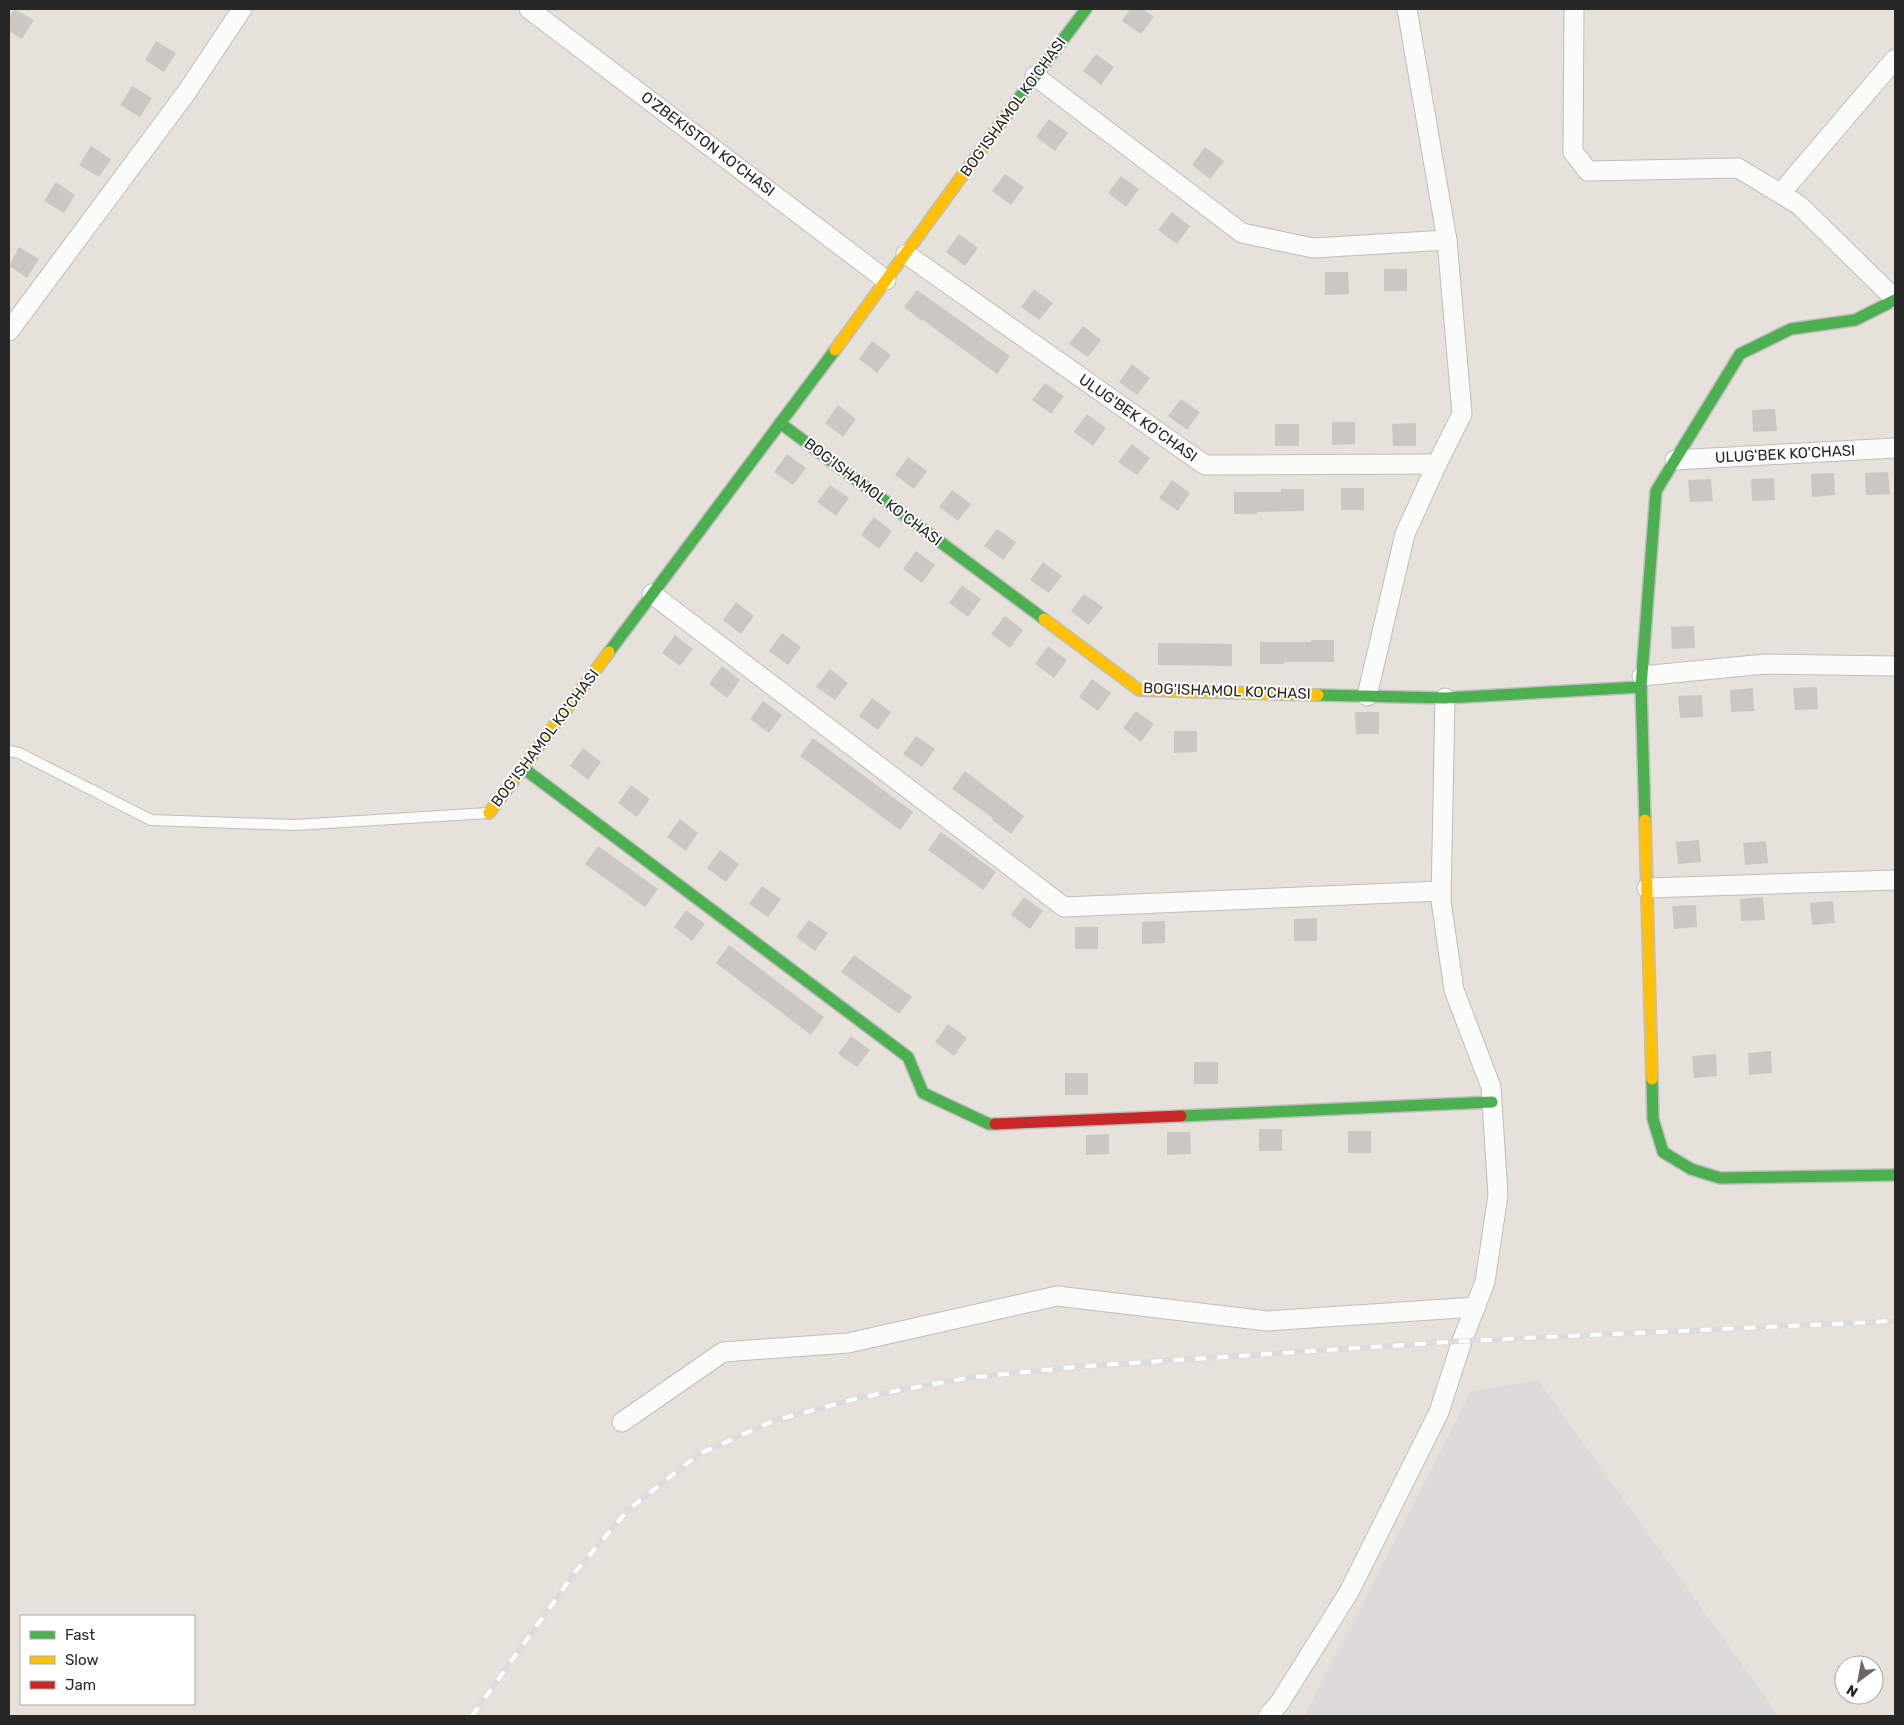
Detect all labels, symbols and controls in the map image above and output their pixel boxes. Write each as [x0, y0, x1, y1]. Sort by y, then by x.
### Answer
street label: BOG'ISHAMOL KO'CHASI [956, 34, 1070, 180]
street label: O'ZBEKISTON KO'CHASI [638, 88, 778, 200]
street label: ULUG'BEK KO'CHASI [1075, 370, 1201, 466]
street label: BOG'ISHAMOL KO'CHASI [801, 434, 945, 550]
street label: ULUG'BEK KO'CHASI [1714, 441, 1856, 467]
street label: BOG'ISHAMOL KO'CHASI [487, 666, 603, 810]
street label: BOG'ISHAMOL KO'CHASI [1143, 679, 1311, 703]
legend [20, 1615, 195, 1705]
text: Fast [65, 1626, 95, 1644]
text: Slow [65, 1651, 98, 1669]
north arrow [1834, 1655, 1884, 1705]
text: Jam [65, 1676, 96, 1694]
text: N [1844, 1681, 1861, 1700]

